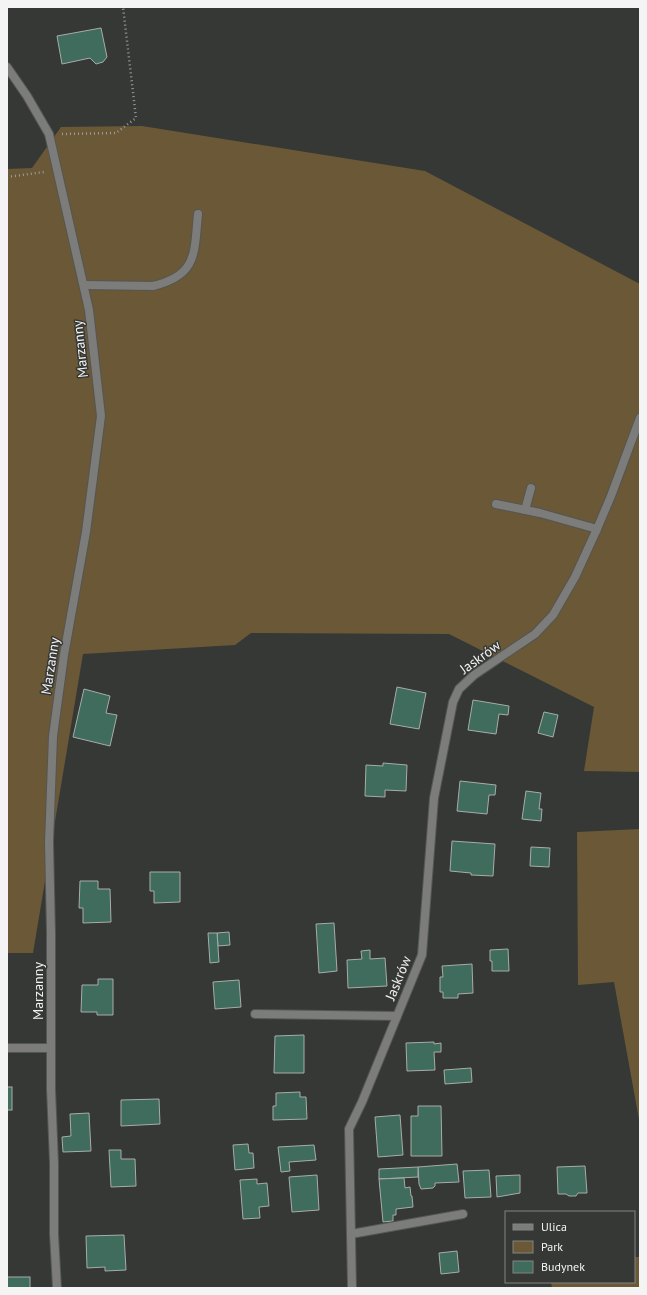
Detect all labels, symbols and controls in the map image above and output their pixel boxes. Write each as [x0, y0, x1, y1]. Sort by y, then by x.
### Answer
street label: Marzanny [68, 319, 92, 379]
street label: Marzanny [37, 636, 63, 696]
street label: Jaskrów [455, 636, 504, 678]
street label: Jaskrów [381, 953, 415, 1004]
street label: Marzanny [29, 962, 47, 1020]
legend [505, 1211, 635, 1283]
text: Ulica [541, 1219, 567, 1234]
text: Park [541, 1239, 563, 1254]
text: Budynek [541, 1259, 585, 1274]

